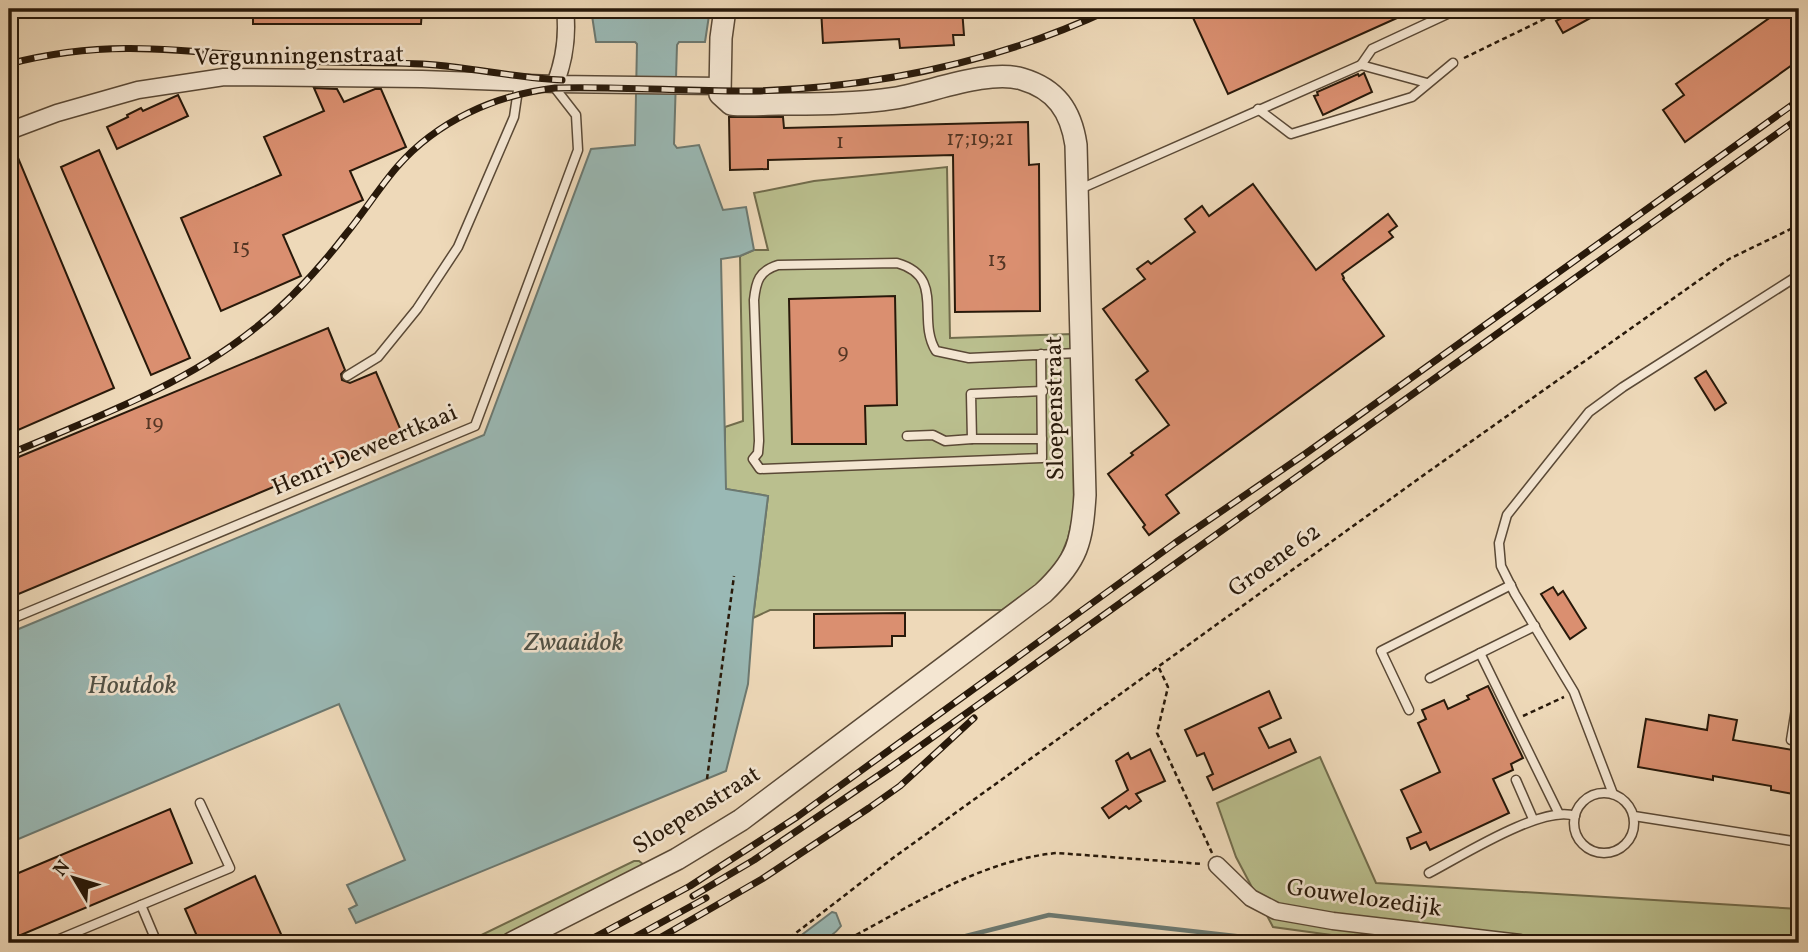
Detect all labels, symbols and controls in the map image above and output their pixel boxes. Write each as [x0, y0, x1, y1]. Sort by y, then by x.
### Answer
street label: Vergunningenstraat [194, 38, 404, 76]
house number: 17;19;21 [946, 125, 1014, 154]
house number: 1 [836, 128, 844, 157]
house number: 15 [232, 233, 250, 262]
house number: 13 [988, 246, 1006, 275]
street label: Sloepenstraat [1038, 335, 1074, 481]
house number: 9 [838, 338, 849, 367]
street label: Henri Deweertkaai [267, 397, 463, 505]
house number: 19 [144, 409, 164, 438]
street label: Groene 62 [1222, 516, 1328, 606]
water label: Zwaaidok [524, 625, 623, 661]
water label: Houtdok [88, 668, 176, 704]
street label: Sloepenstraat [627, 758, 767, 864]
north arrow [38, 844, 108, 914]
text: N [48, 855, 77, 882]
street label: Gouwelozedijk [1284, 871, 1444, 927]

